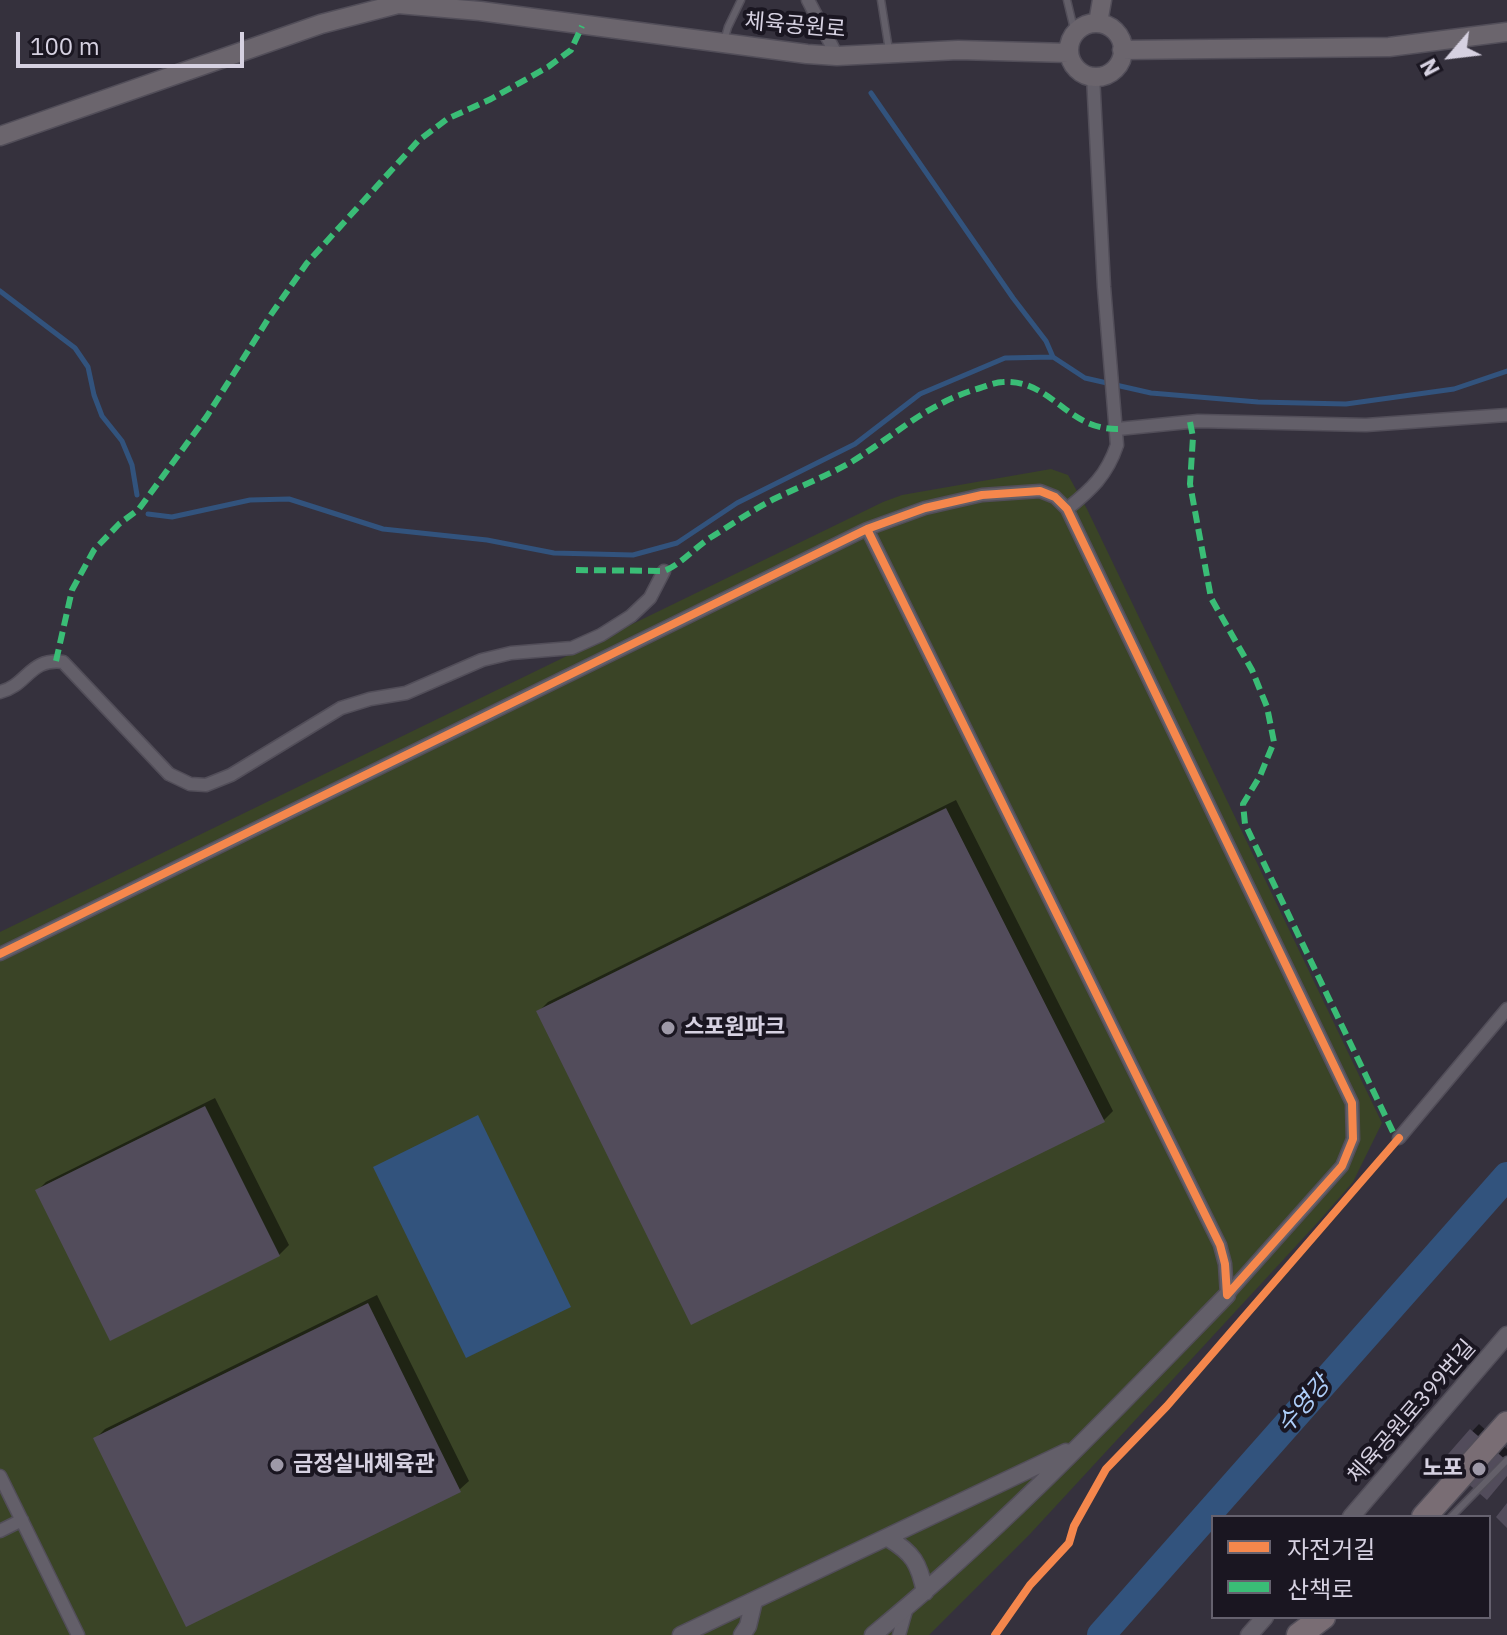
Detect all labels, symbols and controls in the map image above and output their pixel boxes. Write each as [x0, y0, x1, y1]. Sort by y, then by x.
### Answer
street label: 체육공원로 [743, 8, 847, 44]
scale bar [20, 16, 248, 66]
north arrow [1411, 16, 1491, 96]
text: 100 m [30, 30, 100, 62]
text: N [1413, 54, 1446, 81]
place label: 스포원파크 [684, 1015, 785, 1041]
marker: 스포원파크 [659, 1019, 677, 1037]
street label: 체육공원로399번길 [1343, 1335, 1481, 1489]
water label: 수영강 [1271, 1371, 1337, 1439]
place label: 금정실내체육관 [293, 1452, 435, 1478]
marker: 금정실내체육관 [268, 1456, 286, 1474]
place label: 노포 [1423, 1456, 1463, 1482]
marker: 노포 [1470, 1460, 1488, 1478]
legend [1211, 1515, 1491, 1619]
text: 자전거길 [1287, 1533, 1375, 1565]
text: 산책로 [1287, 1573, 1353, 1605]

